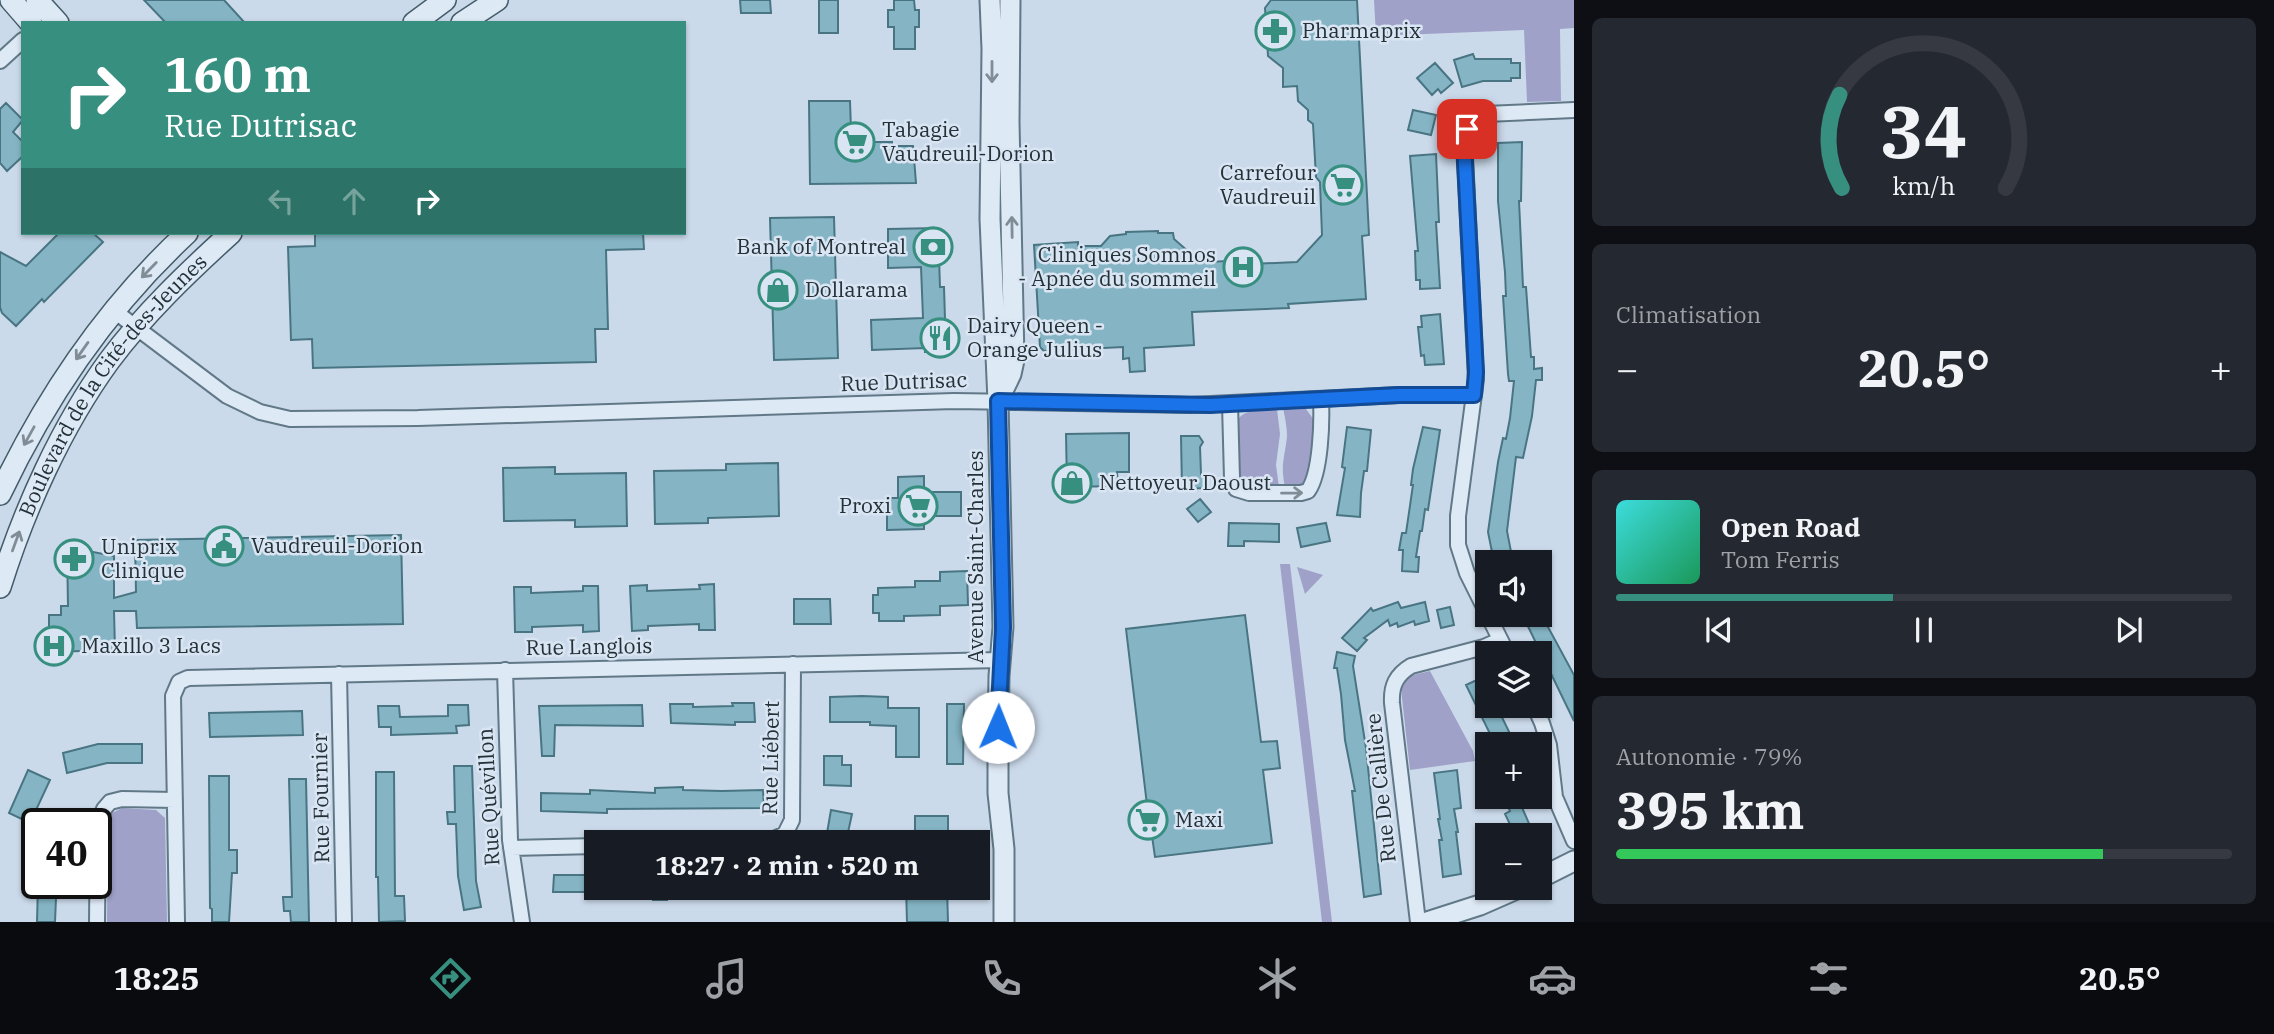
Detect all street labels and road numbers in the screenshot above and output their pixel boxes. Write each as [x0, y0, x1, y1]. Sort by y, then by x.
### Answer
street label: Boulevard de la Cité-des-Jeunes [12, 247, 212, 520]
street label: Rue Dutrisac [840, 365, 968, 397]
street label: Avenue Saint-Charles [961, 450, 989, 664]
street label: Rue Langlois [525, 631, 653, 661]
street label: Rue Liébert [755, 701, 785, 815]
street label: Rue De Callière [1358, 712, 1402, 864]
street label: Rue Quévillon [470, 727, 506, 867]
street label: Rue Fournier [305, 732, 335, 863]

